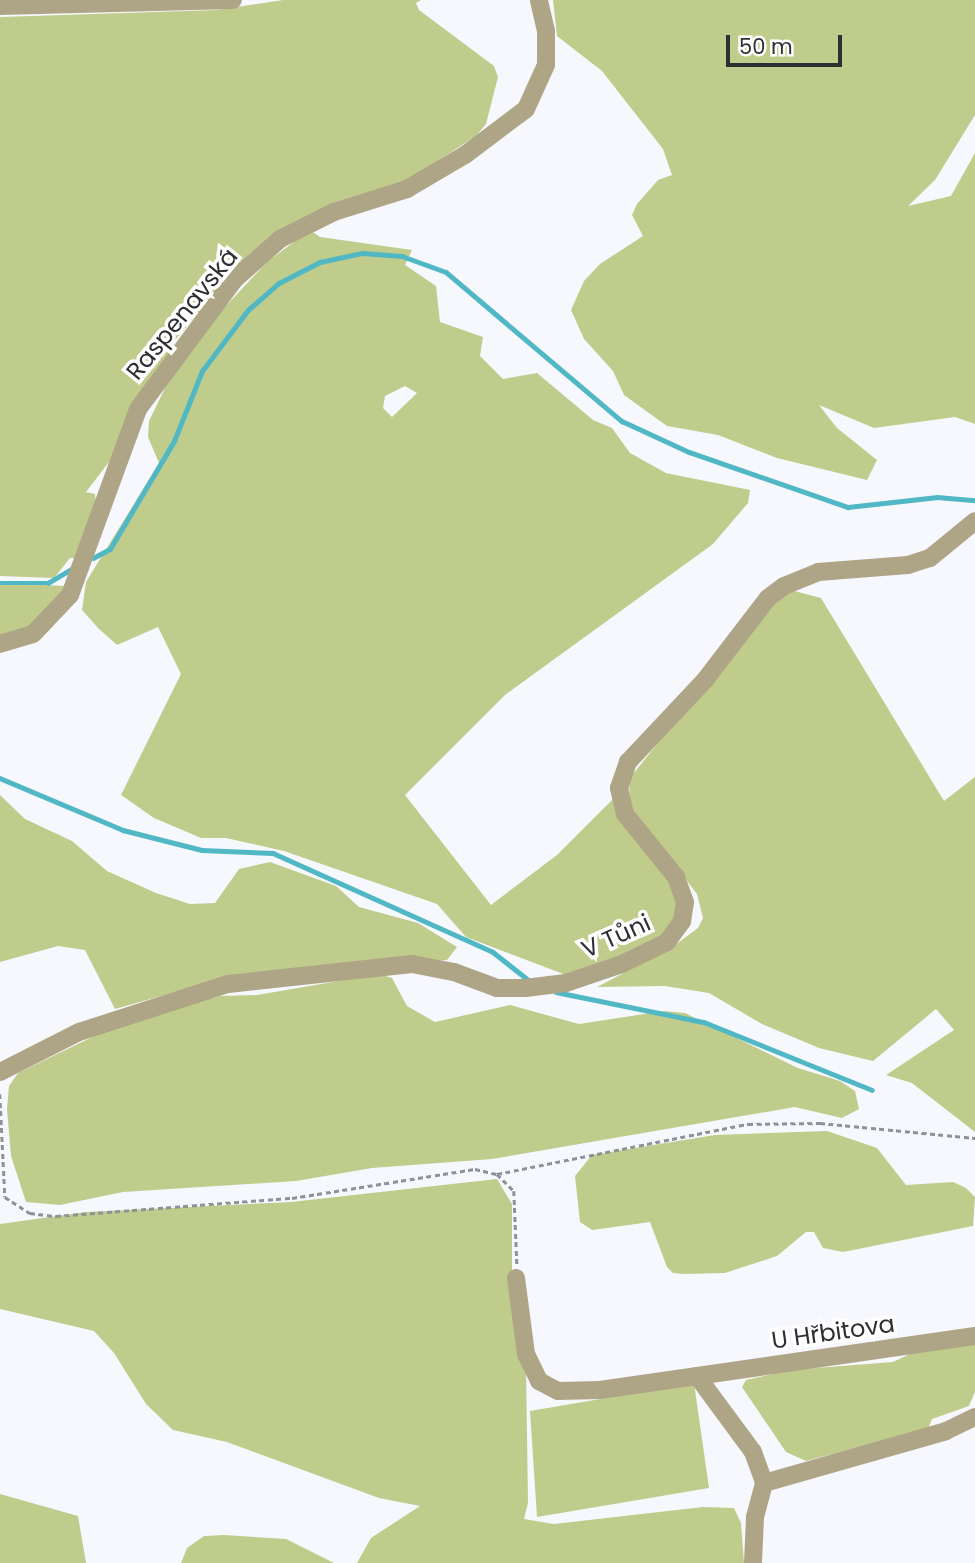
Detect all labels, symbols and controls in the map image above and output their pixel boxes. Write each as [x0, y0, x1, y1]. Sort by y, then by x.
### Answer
scale bar [730, 21, 846, 65]
text: 50 m [739, 32, 793, 61]
street label: Raspenavská [120, 243, 244, 385]
street label: V Tůni [577, 908, 655, 964]
street label: U Hřbitova [770, 1309, 896, 1355]

